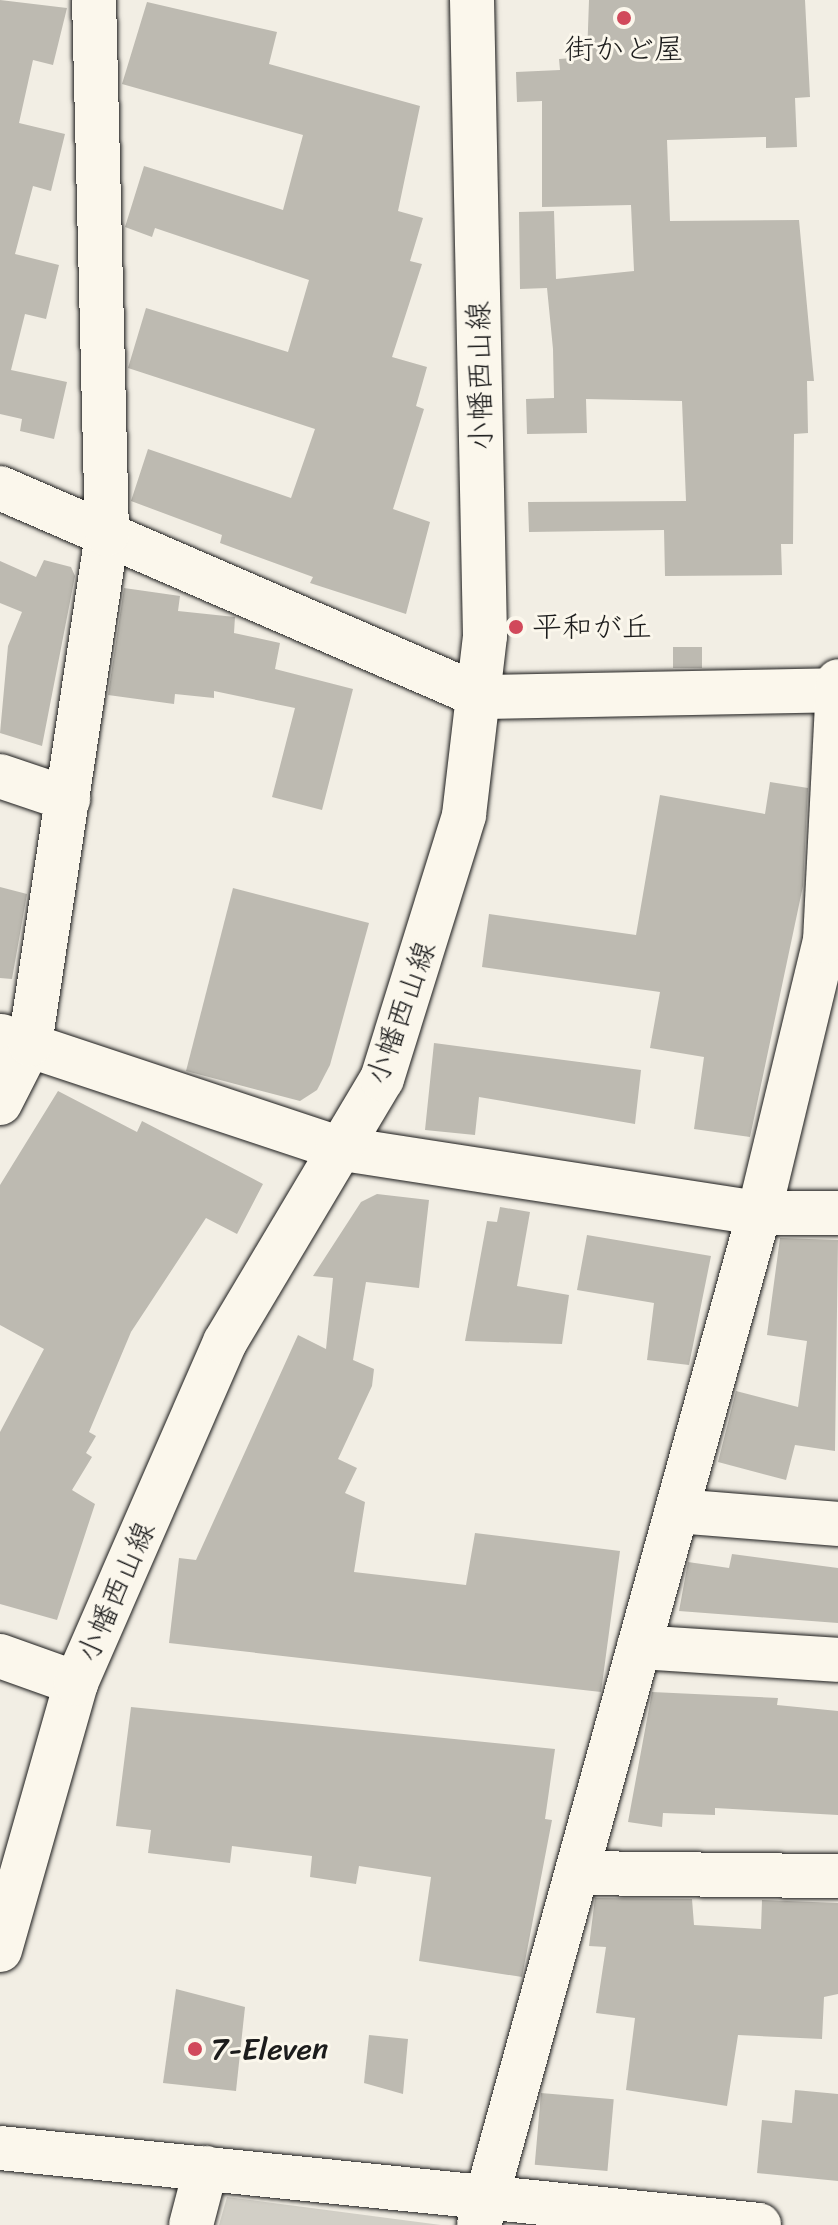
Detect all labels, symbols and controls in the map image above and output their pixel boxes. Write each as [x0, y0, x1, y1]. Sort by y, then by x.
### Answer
marker: 街かど屋 [615, 9, 633, 27]
place label: 街かど屋 [564, 31, 684, 67]
street label: 小幡西山線 [461, 301, 499, 451]
place label: 平和が丘 [532, 609, 652, 645]
marker: 平和が丘 [507, 618, 525, 636]
street label: 小幡西山線 [358, 936, 444, 1090]
street label: 小幡西山線 [69, 1516, 163, 1668]
place label: 7-Eleven [211, 2031, 328, 2067]
marker: 7-Eleven [186, 2040, 204, 2058]

